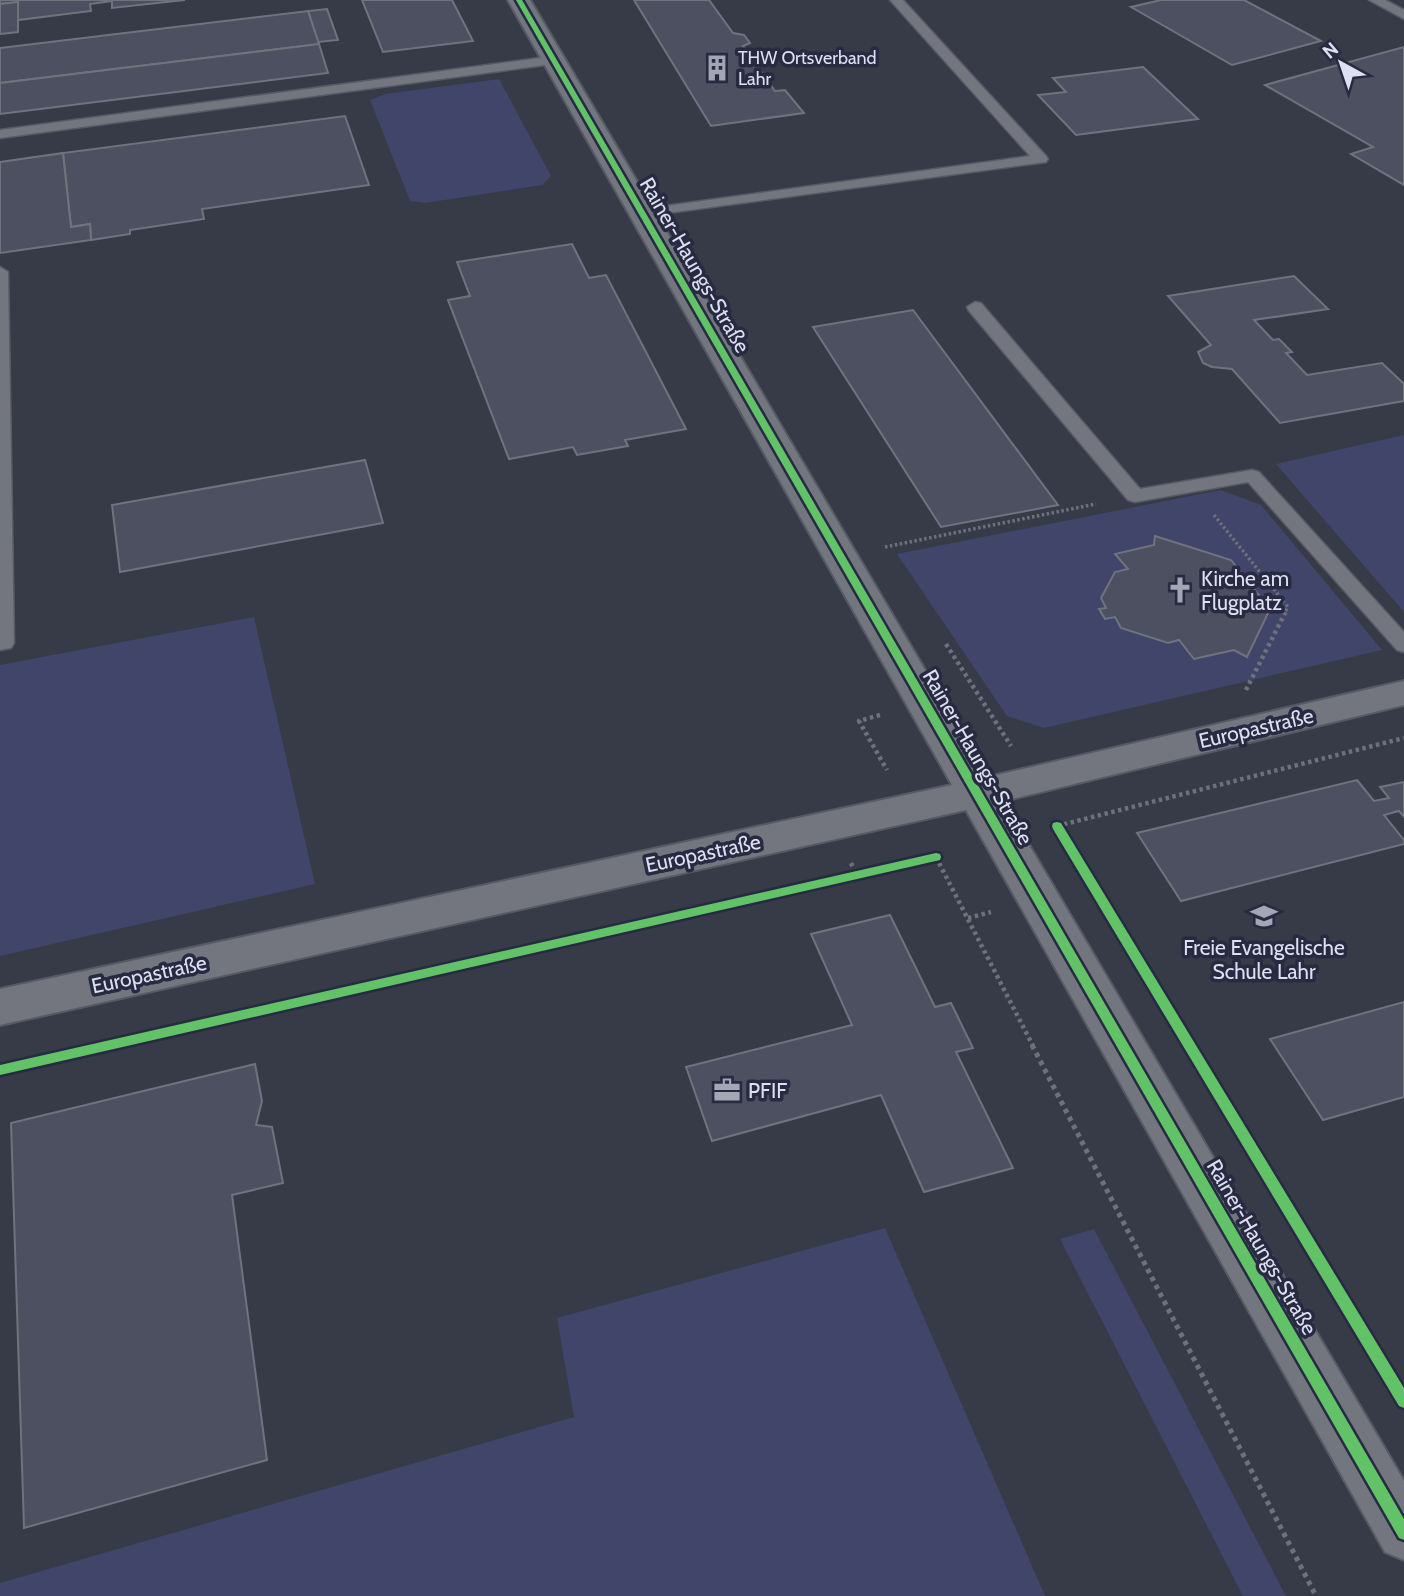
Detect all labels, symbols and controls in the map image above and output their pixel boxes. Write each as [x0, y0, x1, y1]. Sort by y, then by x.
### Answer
north arrow [1306, 28, 1376, 98]
text: N [1318, 37, 1343, 63]
place label: THW Ortsverband Lahr [738, 47, 877, 90]
building icon: THW Ortsverband Lahr [702, 53, 732, 83]
street label: Rainer-Haungs-Straße [635, 173, 756, 357]
place label: Kirche am Flugplatz [1201, 566, 1289, 615]
church icon: Kirche am Flugplatz [1165, 575, 1195, 605]
street label: Rainer-Haungs-Straße [918, 665, 1039, 849]
street label: Europastraße [1196, 703, 1316, 753]
street label: Europastraße [643, 829, 763, 877]
school or university icon: Freie Evangelische Schule Lahr [1249, 901, 1279, 931]
place label: Freie Evangelische Schule Lahr [1183, 935, 1345, 984]
street label: Europastraße [89, 950, 209, 998]
office icon: PFIF [712, 1075, 742, 1105]
place label: PFIF [748, 1078, 787, 1103]
street label: Rainer-Haungs-Straße [1202, 1155, 1323, 1339]

